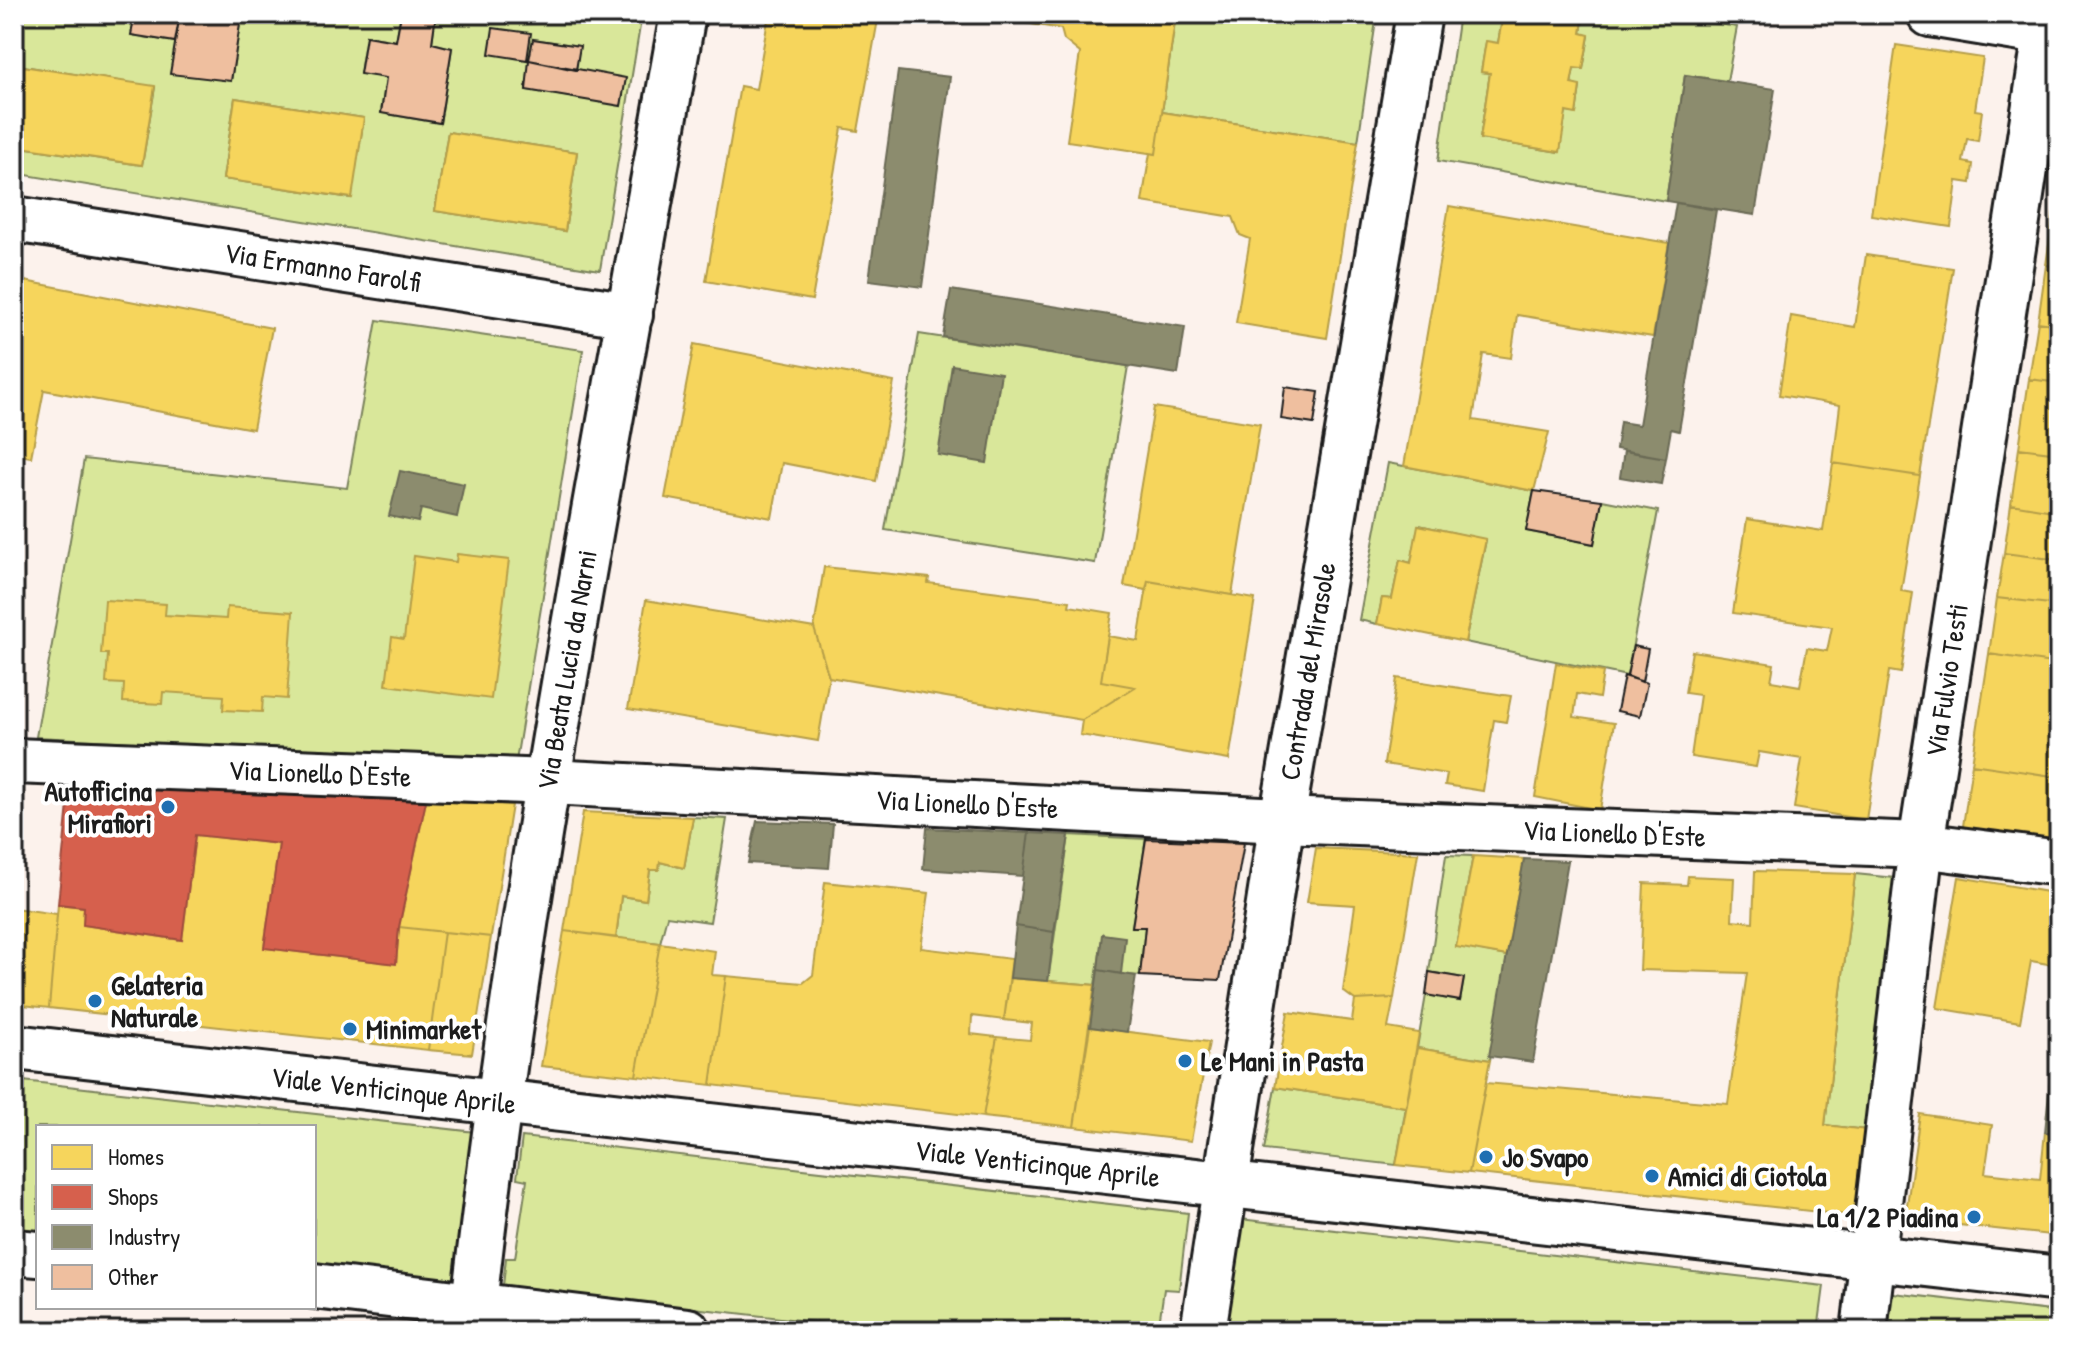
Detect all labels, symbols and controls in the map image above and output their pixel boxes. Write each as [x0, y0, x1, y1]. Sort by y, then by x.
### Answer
street label: Via Ermanno Farolfi [222, 233, 423, 301]
street label: Via Beata Lucia da Narni [527, 547, 606, 793]
street label: Contrada del Mirasole [1270, 559, 1344, 783]
street label: Via Fulvio Testi [1916, 601, 1977, 760]
street label: Via Lionello D'Este [228, 750, 412, 796]
place label: Autofficina Mirafiori [44, 772, 152, 842]
street label: Via Lionello D'Este [875, 780, 1059, 827]
marker: Autofficina Mirafiori [159, 798, 177, 816]
street label: Via Lionello D'Este [1522, 810, 1707, 856]
place label: Gelateria Naturale [111, 966, 203, 1036]
marker: Gelateria Naturale [86, 992, 104, 1010]
place label: Minimarket [366, 1010, 482, 1048]
marker: Minimarket [341, 1020, 359, 1038]
place label: Le Mani in Pasta [1201, 1042, 1363, 1080]
marker: Le Mani in Pasta [1176, 1052, 1194, 1070]
street label: Viale Venticinque Aprile [269, 1057, 518, 1123]
legend [36, 1125, 316, 1309]
street label: Viale Venticinque Aprile [913, 1130, 1162, 1196]
place label: Jo Svapo [1502, 1138, 1589, 1177]
text: Homes [108, 1140, 164, 1172]
marker: Jo Svapo [1477, 1148, 1495, 1166]
place label: Amici di Ciotola [1668, 1157, 1826, 1195]
marker: Amici di Ciotola [1643, 1167, 1661, 1185]
text: Shops [108, 1180, 158, 1212]
place label: La 1/2 Piadina [1817, 1198, 1958, 1236]
marker: La 1/2 Piadina [1965, 1208, 1983, 1226]
text: Industry [108, 1220, 180, 1252]
text: Other [108, 1260, 158, 1292]

